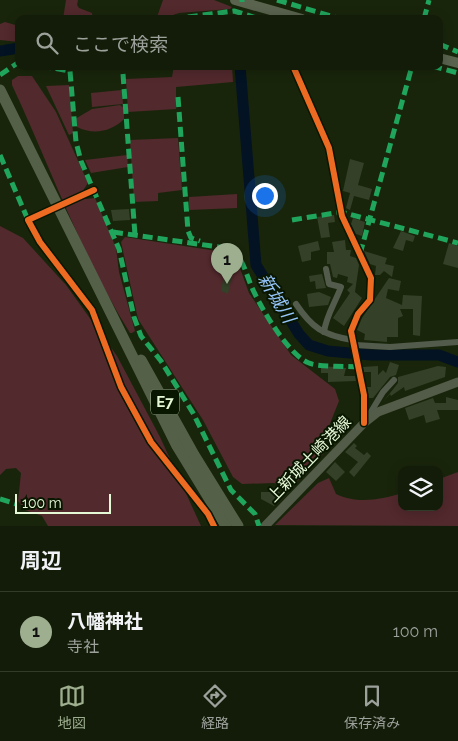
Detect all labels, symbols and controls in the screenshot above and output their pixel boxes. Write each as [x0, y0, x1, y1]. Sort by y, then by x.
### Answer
search box [15, 15, 443, 70]
icon: search [33, 29, 61, 57]
text: ここで検索 [73, 33, 168, 55]
your location [252, 183, 278, 209]
pin: 1 [211, 243, 243, 284]
water label: 新城川 [254, 269, 301, 328]
road number: E7 [151, 390, 179, 414]
street label: 上新城土崎港線 [263, 412, 355, 506]
map controls [398, 466, 443, 511]
button: layers [398, 466, 443, 511]
scale bar [15, 491, 111, 514]
text: 100 m [22, 495, 62, 511]
text: 周辺 [20, 548, 62, 573]
text: 八幡神社 [67, 610, 143, 632]
text: 1 [32, 622, 40, 641]
text: 100 m [393, 622, 438, 641]
text: 寺社 [67, 637, 99, 656]
tab: 地図 [58, 682, 86, 732]
tab: 経路 [201, 682, 229, 732]
tab: 保存済み [344, 682, 400, 732]

